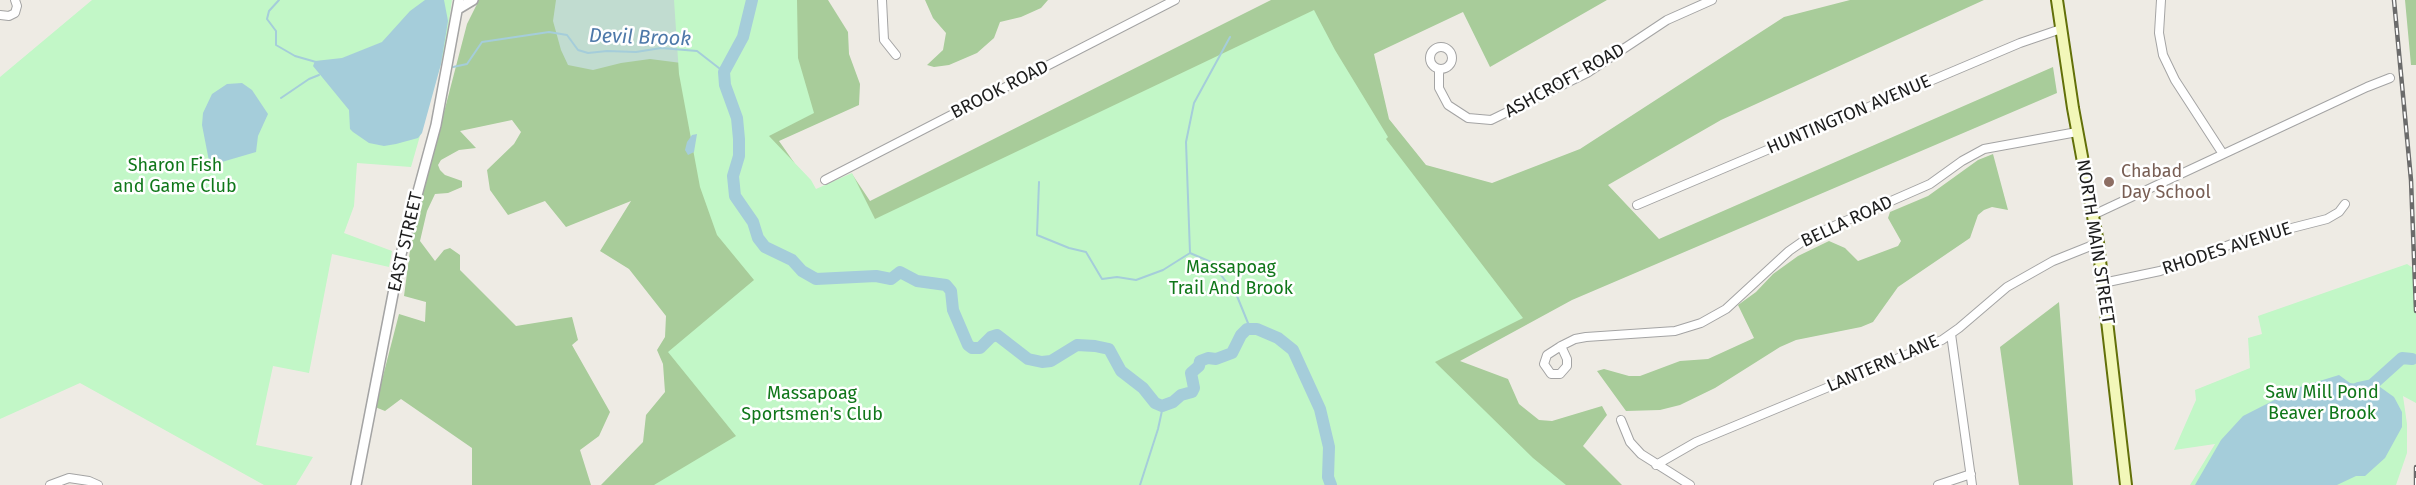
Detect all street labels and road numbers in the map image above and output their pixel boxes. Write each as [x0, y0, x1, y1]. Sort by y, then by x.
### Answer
street label: ASHCROFT ROAD [1501, 39, 1629, 123]
street label: BROOK ROAD [947, 56, 1053, 124]
street label: HUNTINGTON AVENUE [1764, 71, 1934, 159]
street label: NORTH MAIN STREET [2071, 158, 2119, 326]
street label: EAST STREET [384, 190, 428, 294]
street label: BELLA ROAD [1798, 191, 1896, 253]
street label: RHODES AVENUE [2160, 218, 2294, 280]
street label: LANTERN LANE [1824, 331, 1942, 397]

